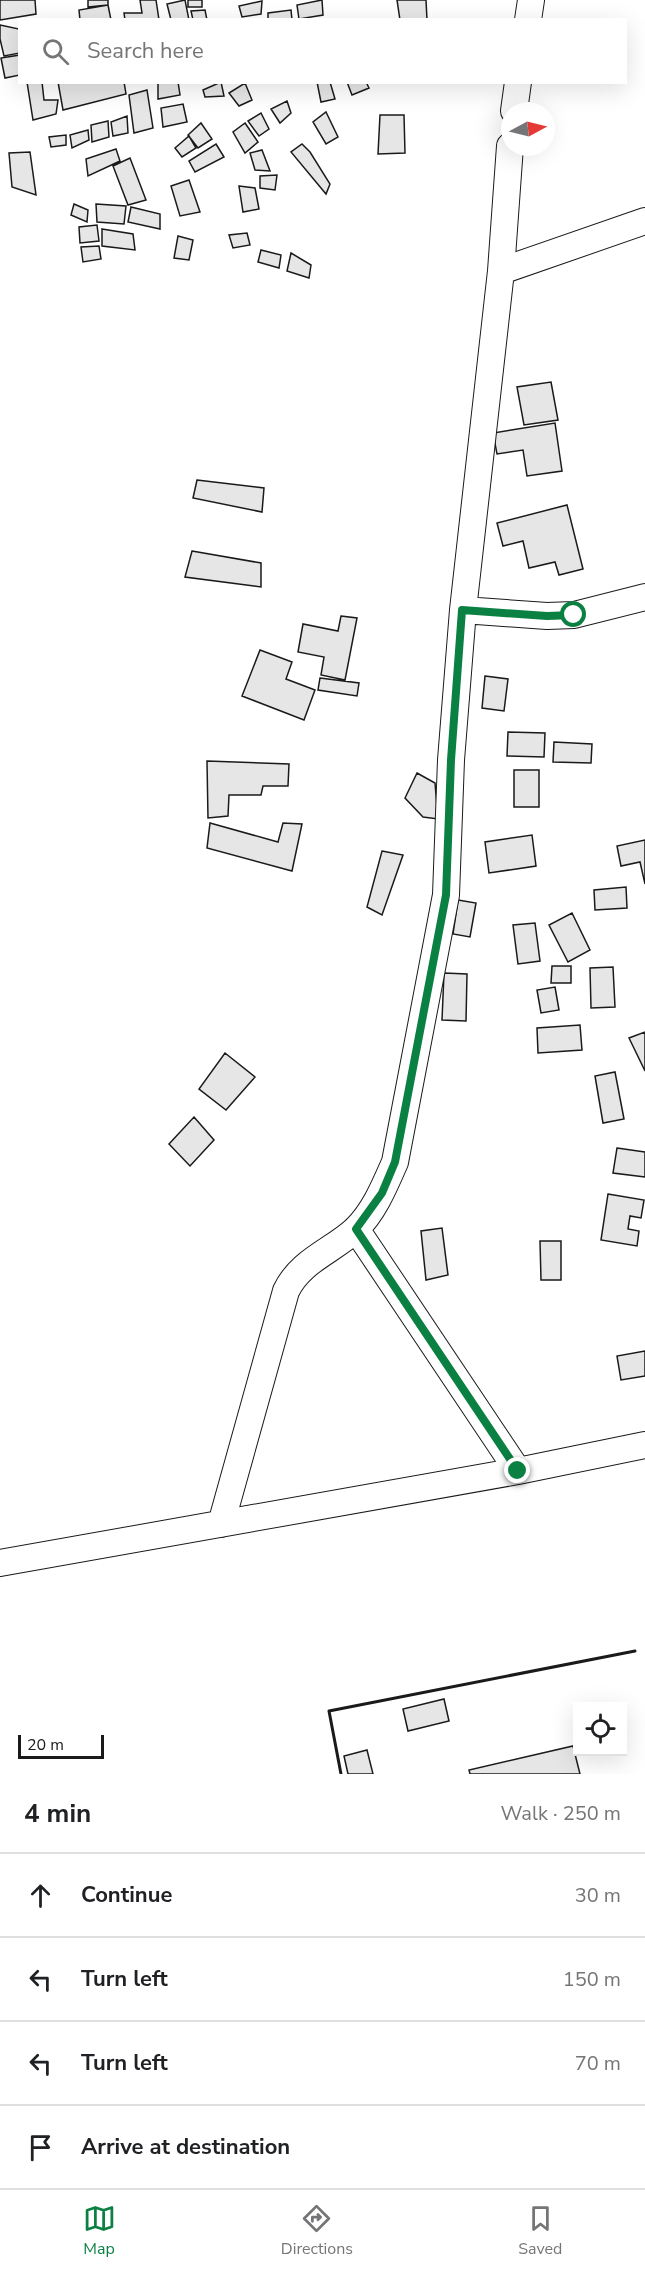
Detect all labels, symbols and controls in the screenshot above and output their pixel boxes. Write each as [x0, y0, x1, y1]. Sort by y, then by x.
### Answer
search box [18, 18, 627, 84]
icon: search [39, 35, 72, 68]
text: Search here [87, 36, 204, 66]
north arrow [501, 102, 555, 156]
route start [560, 601, 586, 627]
route end [504, 1457, 530, 1483]
map controls [573, 1702, 627, 1756]
button: locate [573, 1702, 627, 1756]
scale bar [18, 1732, 104, 1760]
text: 20 m [27, 1734, 64, 1756]
text: 4 min [24, 1796, 91, 1831]
text: Walk · 250 m [501, 1800, 621, 1827]
icon: ahead [24, 1879, 57, 1912]
text: Continue [81, 1880, 172, 1910]
text: 30 m [575, 1882, 621, 1909]
icon: left [24, 1963, 57, 1996]
text: Turn left [81, 1964, 168, 1994]
text: 150 m [563, 1966, 621, 1993]
icon: left [24, 2047, 57, 2080]
text: Turn left [81, 2048, 168, 2078]
text: 70 m [575, 2050, 621, 2077]
icon: arrive [24, 2131, 57, 2164]
text: Arrive at destination [81, 2132, 290, 2162]
tab: Map [83, 2202, 116, 2260]
tab: Directions [281, 2202, 353, 2260]
tab: Saved [518, 2202, 562, 2260]

